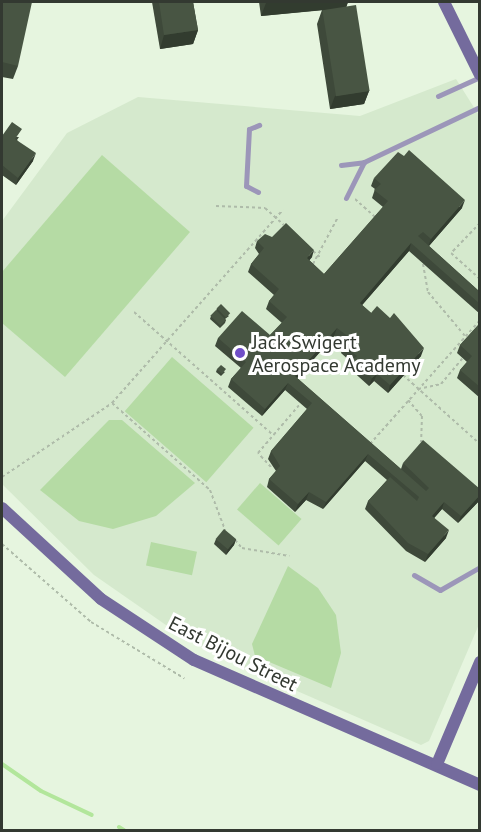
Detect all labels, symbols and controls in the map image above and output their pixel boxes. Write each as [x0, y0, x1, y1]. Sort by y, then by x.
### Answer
place label: Jack Swigert Aerospace Academy [252, 330, 421, 377]
marker: Jack Swigert Aerospace Academy [233, 346, 247, 360]
street label: East Bijou Street [165, 611, 301, 697]

